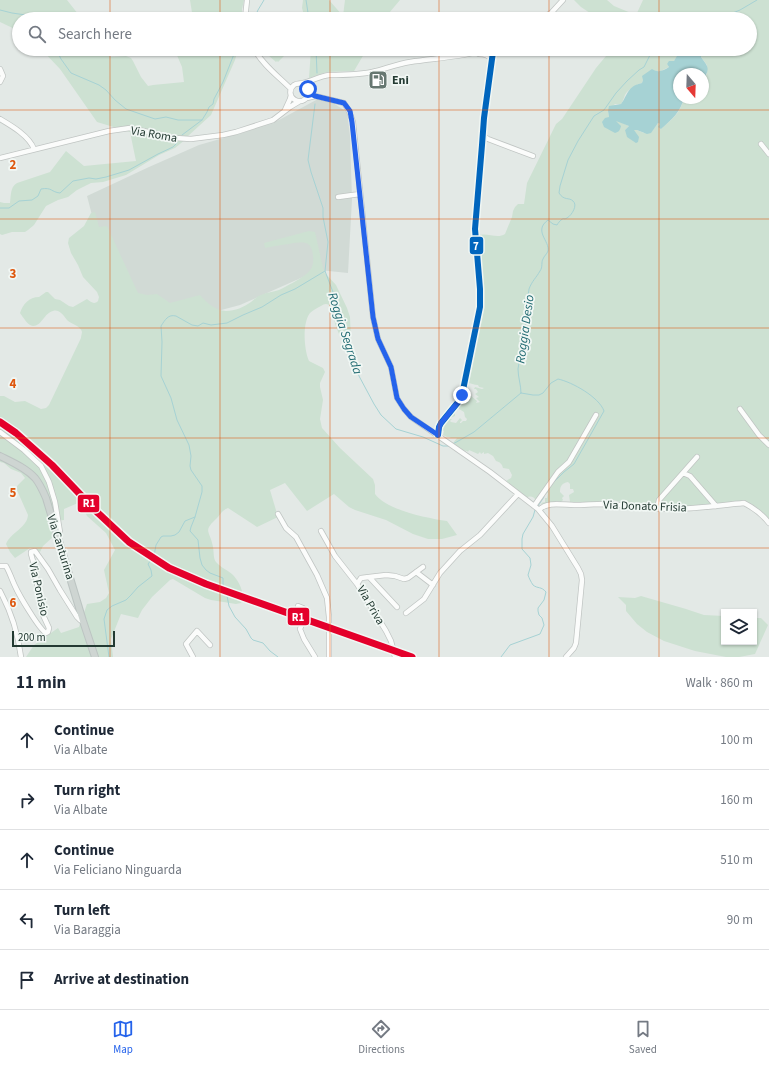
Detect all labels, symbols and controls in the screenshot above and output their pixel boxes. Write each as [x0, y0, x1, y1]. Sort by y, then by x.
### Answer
search box [12, 12, 757, 56]
icon: search [26, 23, 48, 45]
text: Search here [58, 24, 132, 45]
north arrow [673, 68, 709, 104]
fuel station icon: Eni [367, 69, 389, 91]
place label: Eni [392, 72, 409, 89]
route start [299, 80, 317, 98]
street label: Via Roma [129, 122, 178, 147]
text: 2 [10, 156, 17, 174]
line badge: 7 [469, 236, 484, 255]
text: 7 [473, 239, 479, 254]
text: 3 [10, 265, 17, 283]
water label: Roggia Segrada [323, 290, 367, 377]
water label: Roggia Desio [511, 293, 539, 365]
text: 4 [10, 375, 17, 393]
route end [453, 386, 471, 404]
text: 5 [10, 484, 17, 502]
line badge: R1 [77, 494, 100, 513]
text: R1 [83, 496, 95, 511]
street label: Via Donato Frisia [603, 497, 687, 516]
street label: Via Canturina [43, 512, 78, 582]
street label: Via Ponisio [24, 561, 53, 618]
street label: Via Priva [352, 582, 389, 628]
text: 6 [10, 594, 17, 612]
line badge: R1 [287, 607, 310, 626]
map controls [721, 609, 757, 645]
button: layers [721, 609, 757, 645]
text: R1 [292, 610, 304, 625]
scale bar [12, 629, 115, 648]
text: 200 m [18, 630, 46, 645]
text: 11 min [16, 671, 66, 695]
text: Walk · 860 m [685, 674, 753, 692]
text: Continue [54, 720, 114, 741]
icon: ahead [16, 729, 38, 751]
text: 100 m [720, 731, 753, 749]
text: Via Albate [54, 741, 107, 759]
text: Turn right [54, 780, 120, 801]
icon: right [16, 789, 38, 811]
text: 160 m [720, 791, 753, 809]
text: Via Albate [54, 801, 107, 819]
text: Continue [54, 840, 114, 861]
icon: ahead [16, 849, 38, 871]
text: 510 m [720, 851, 753, 869]
text: Via Feliciano Ninguarda [54, 861, 182, 879]
text: Turn left [54, 900, 110, 921]
icon: left [16, 909, 38, 931]
text: 90 m [727, 911, 753, 929]
text: Via Baraggia [54, 921, 121, 939]
icon: arrive [16, 969, 38, 991]
text: Arrive at destination [54, 969, 189, 990]
tab: Map [112, 1018, 134, 1057]
tab: Directions [358, 1018, 405, 1057]
tab: Saved [629, 1018, 657, 1057]

